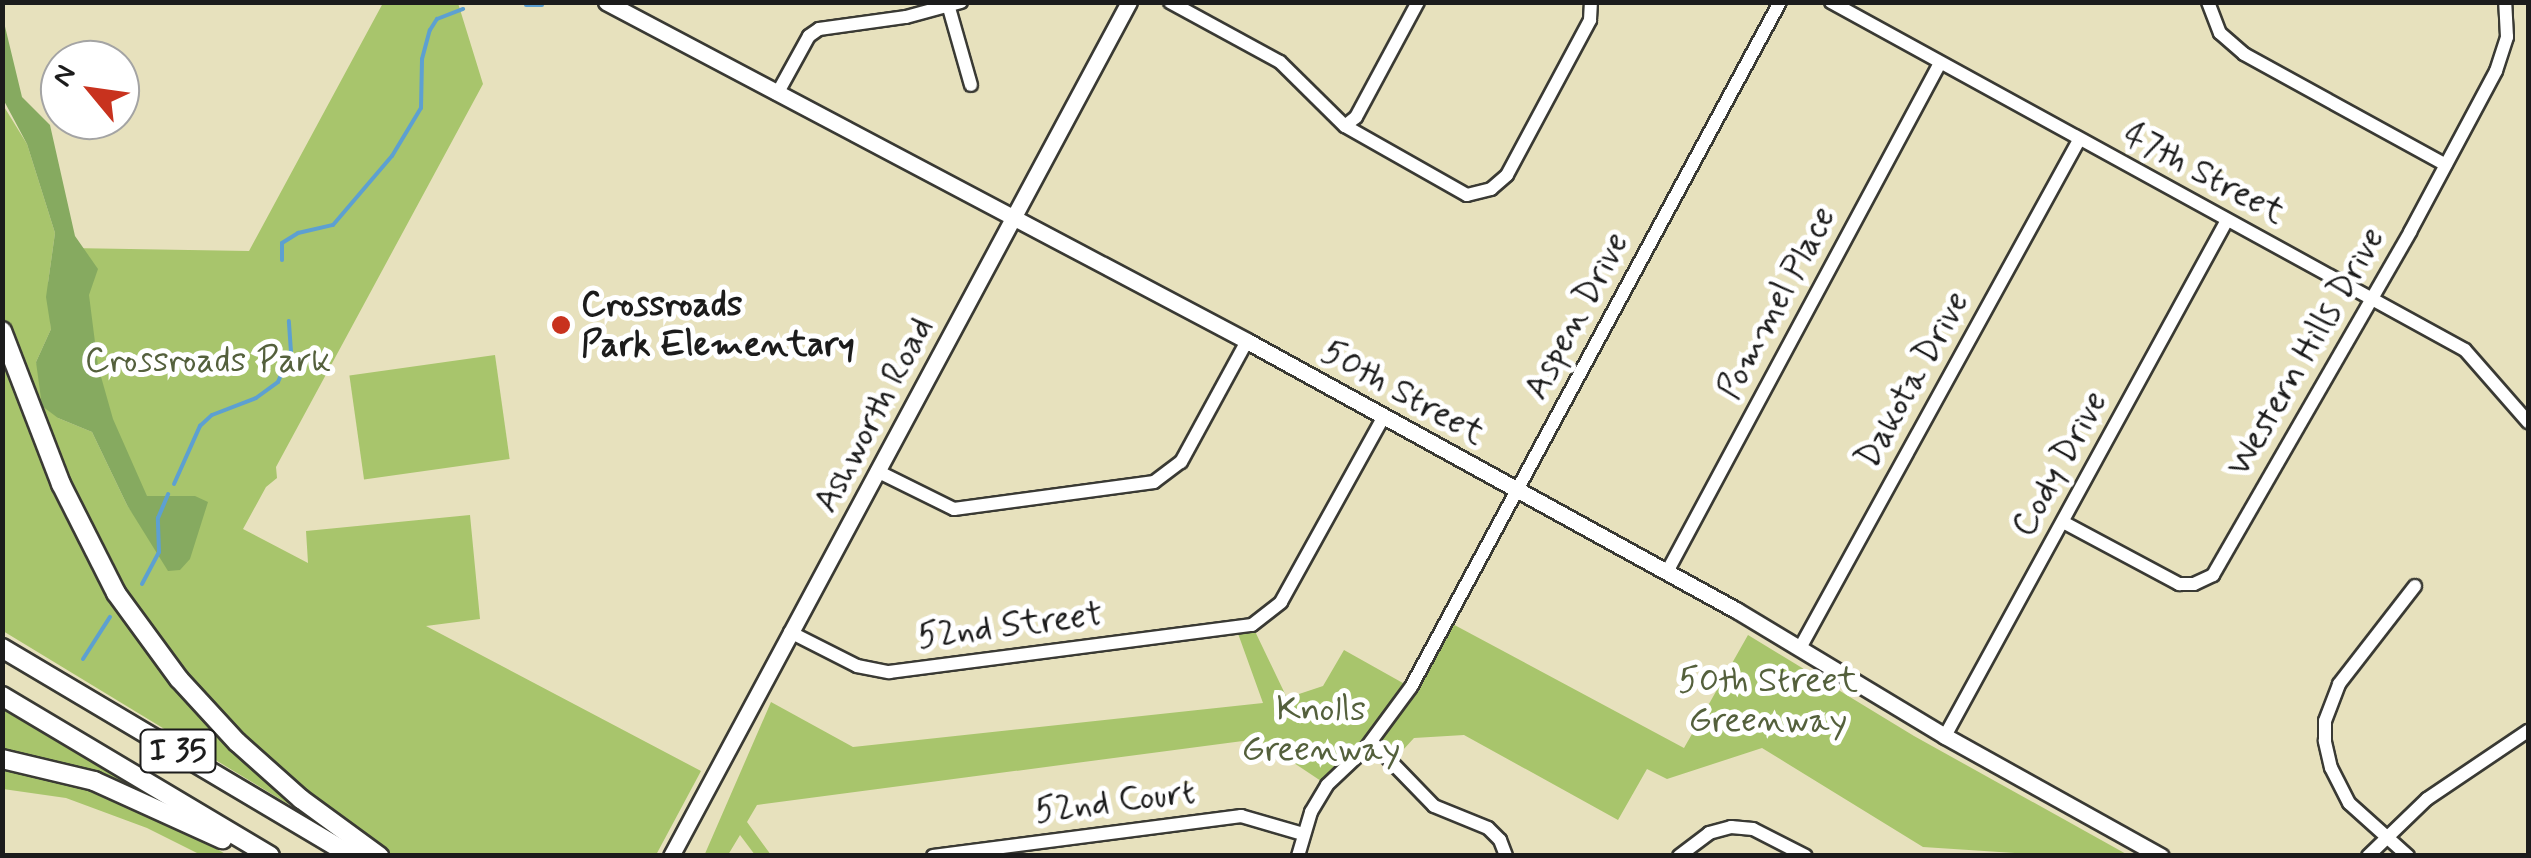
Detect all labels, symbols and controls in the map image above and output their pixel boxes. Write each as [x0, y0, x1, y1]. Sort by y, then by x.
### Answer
north arrow [40, 40, 140, 140]
text: N [44, 59, 86, 93]
street label: 47th Street [2116, 114, 2292, 234]
street label: Pommel Place [1708, 199, 1846, 407]
street label: Western Hills Drive [2218, 220, 2394, 484]
street label: Aspen Drive [1515, 225, 1639, 407]
place label: Crossroads Park Elementary [581, 284, 851, 366]
street label: Dakota Drive [1847, 284, 1979, 476]
street label: Ashworth Road [805, 310, 943, 520]
marker: Crossroads Park Elementary [550, 314, 572, 336]
street label: 50th Street [1314, 331, 1492, 455]
park label: Crossroads Park [88, 340, 328, 382]
street label: Cody Drive [2003, 384, 2117, 544]
street label: 52nd Street [916, 594, 1104, 658]
park label: 50th Street Greenway [1678, 660, 1858, 742]
park label: Knolls Greenway [1242, 689, 1400, 771]
road number: I 35 [138, 724, 218, 778]
street label: 52nd Court [1029, 771, 1201, 833]

